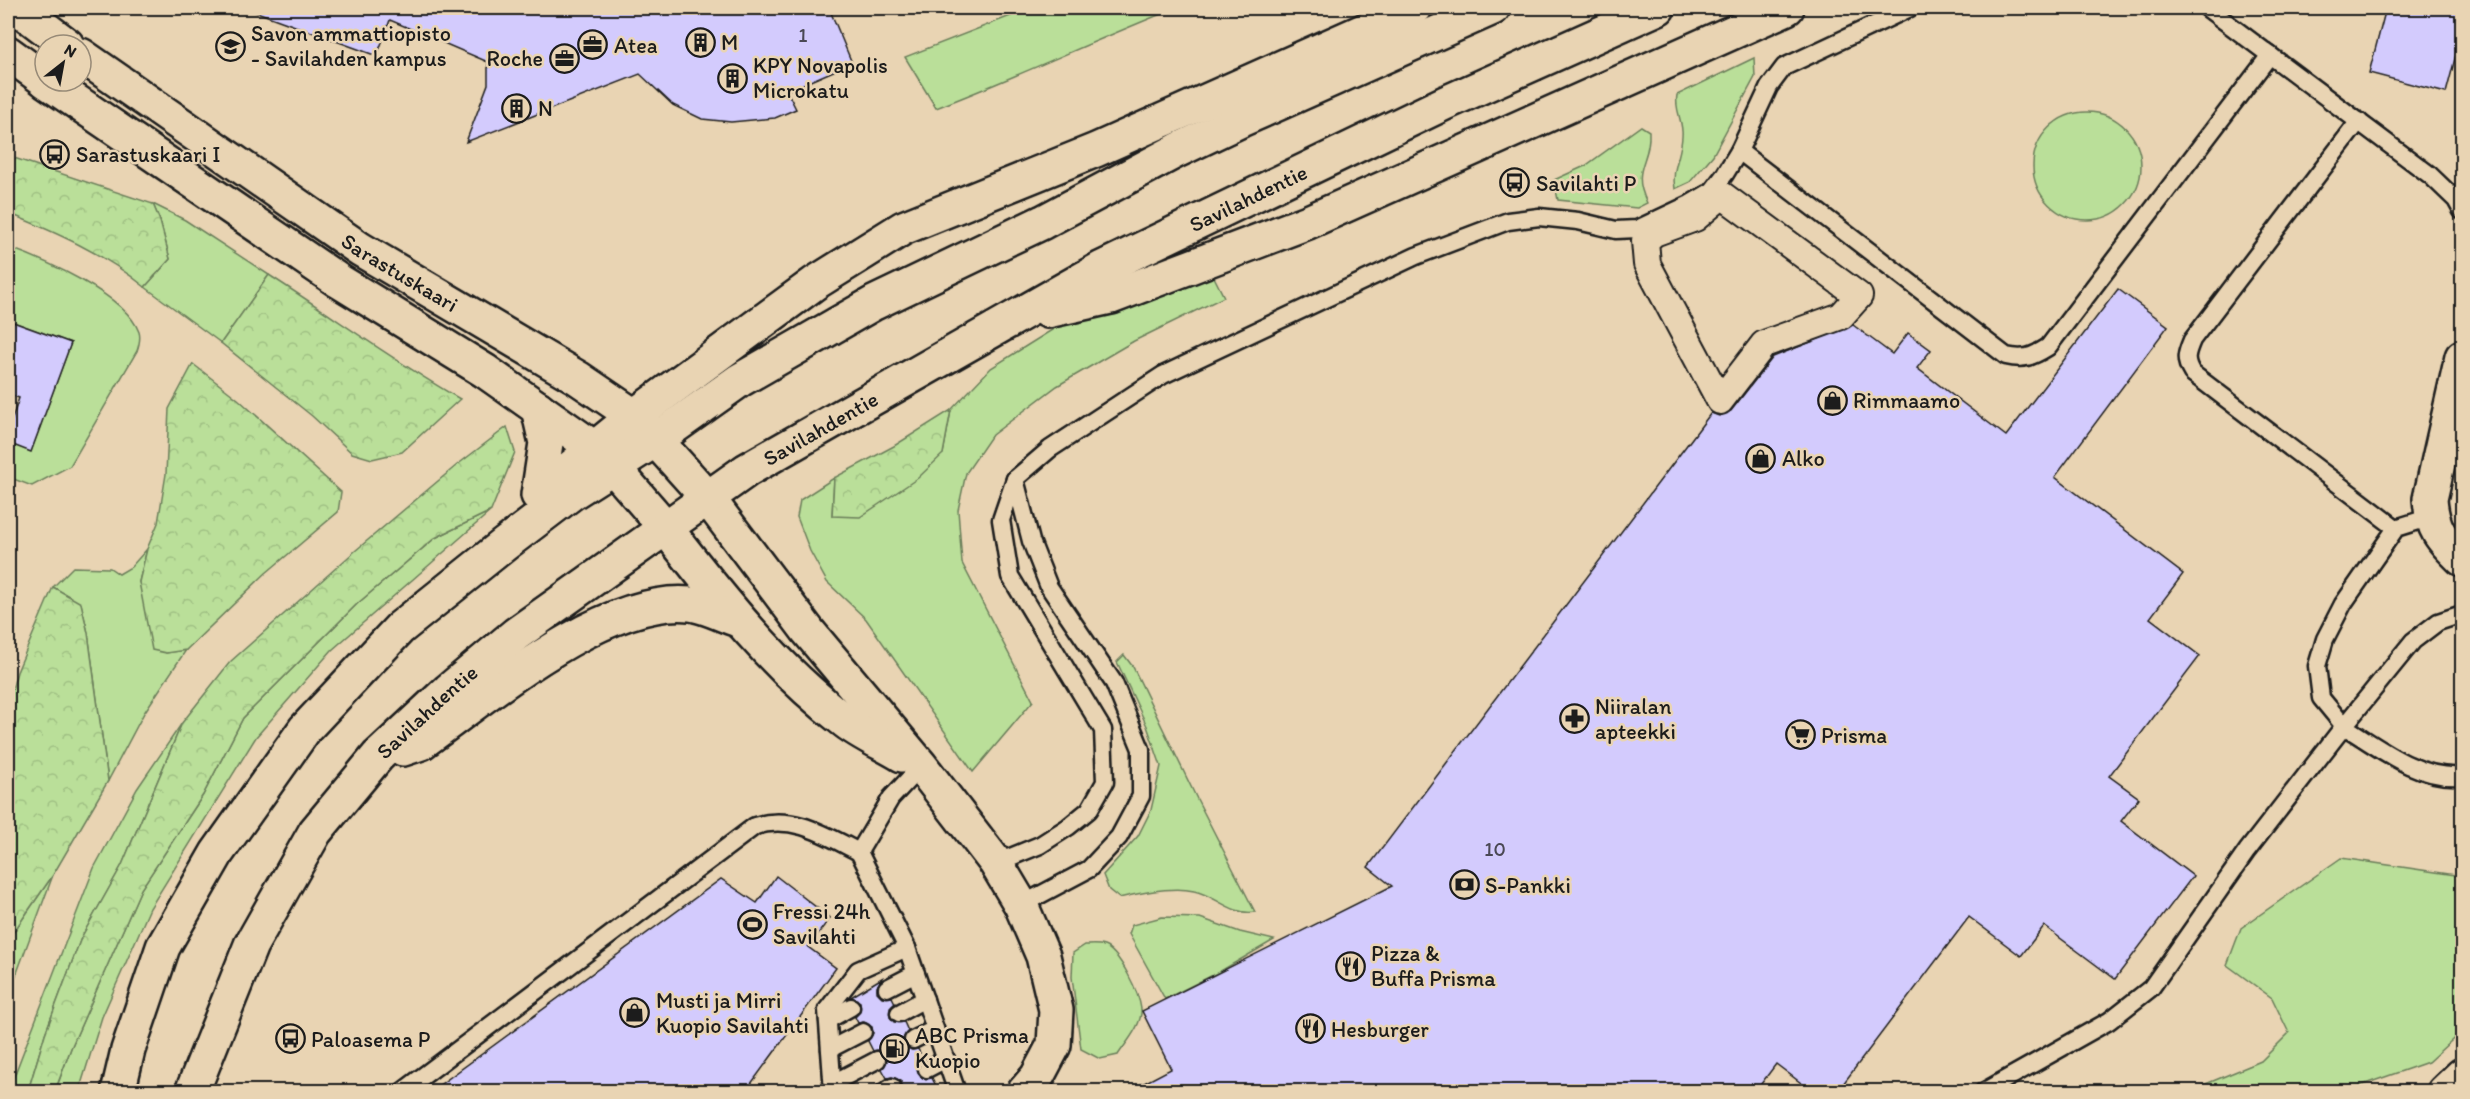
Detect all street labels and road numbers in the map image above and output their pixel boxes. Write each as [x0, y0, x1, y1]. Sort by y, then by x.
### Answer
street label: Savilahdentie [1185, 158, 1312, 238]
street label: Sarastuskaari [336, 227, 463, 318]
street label: Savilahdentie [758, 385, 883, 472]
street label: Savilahdentie [371, 659, 483, 765]

